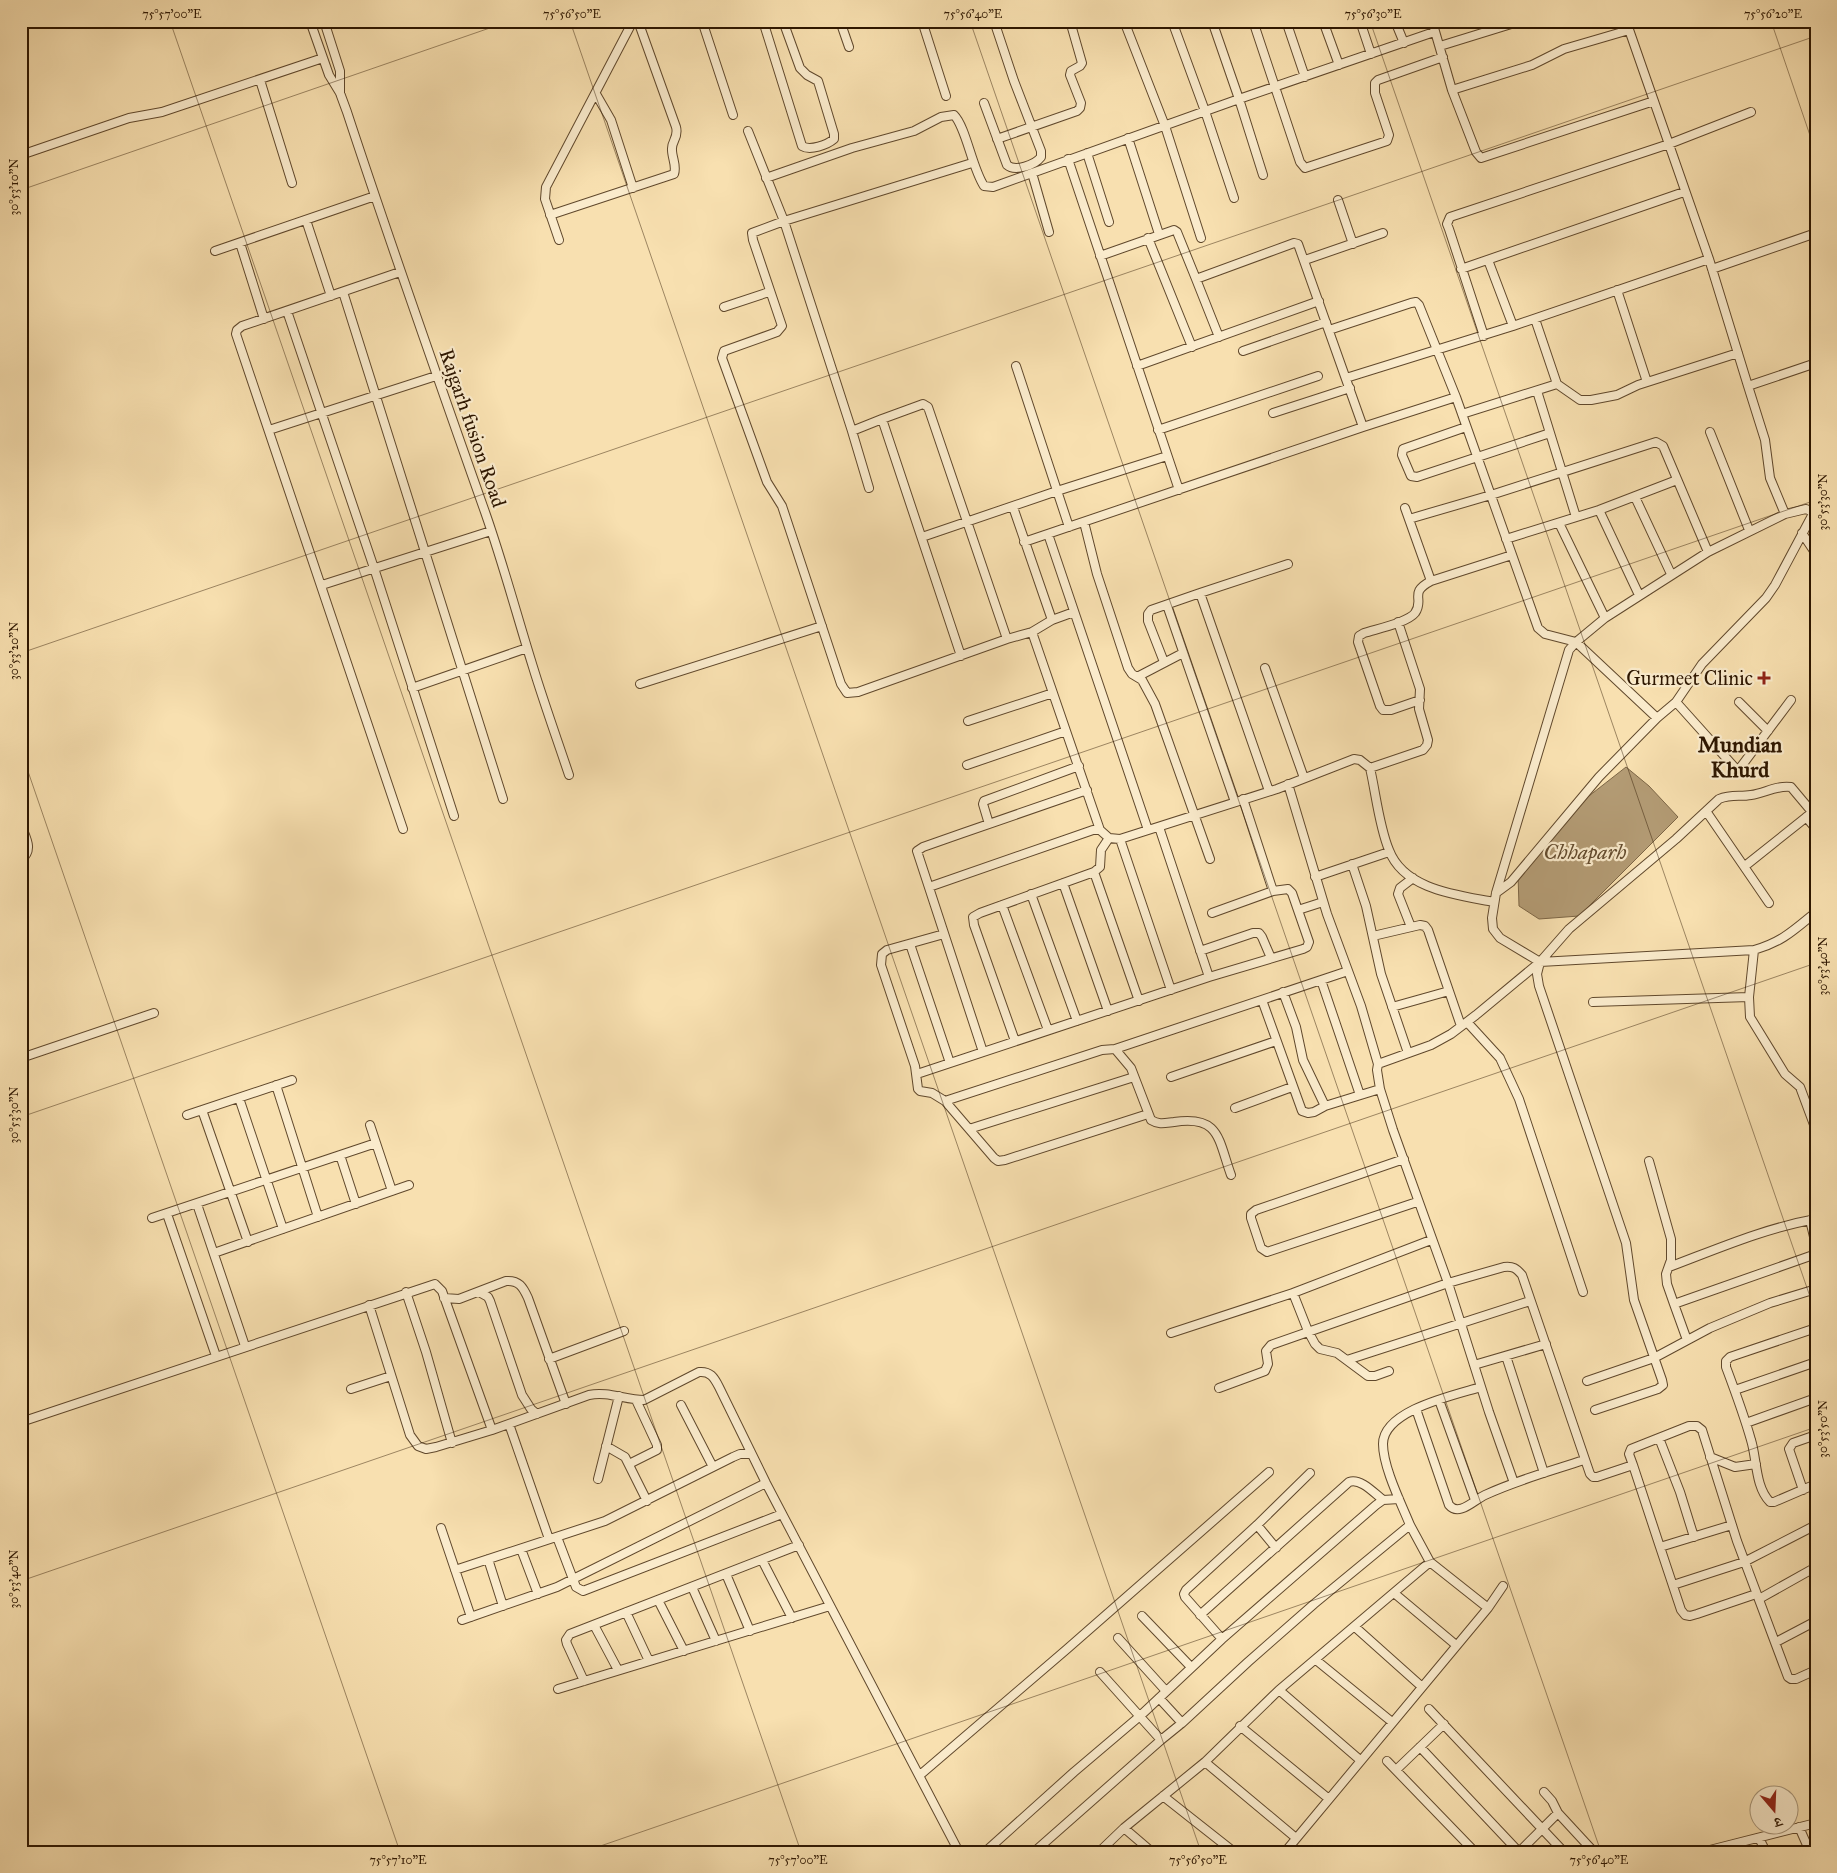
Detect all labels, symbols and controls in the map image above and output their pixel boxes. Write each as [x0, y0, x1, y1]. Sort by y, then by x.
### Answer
text: 75°57'00"E [142, 7, 202, 21]
text: 75°56'50"E [543, 7, 601, 21]
text: 75°56'40"E [944, 7, 1003, 21]
text: 75°56'30"E [1344, 7, 1402, 21]
text: 75°56'20"E [1744, 7, 1802, 21]
text: 30°53'10"N [7, 159, 21, 215]
street label: Rajgarh fusion Road [434, 346, 511, 511]
text: 30°53'30"N [1816, 473, 1830, 531]
text: 30°53'20"N [7, 622, 21, 680]
place label: Gurmeet Clinic [1626, 666, 1753, 690]
marker: Gurmeet Clinic [1757, 671, 1771, 685]
district label: Mundian Khurd [1698, 731, 1782, 783]
water label: Chhaparh [1544, 839, 1626, 865]
text: 30°53'40"N [1816, 937, 1830, 995]
text: 30°53'30"N [7, 1086, 21, 1144]
text: 30°53'50"N [1816, 1400, 1830, 1458]
text: 30°53'40"N [7, 1550, 21, 1608]
north arrow [1750, 1786, 1800, 1836]
text: उ [1771, 1812, 1785, 1831]
text: 75°57'10"E [369, 1853, 427, 1867]
text: 75°57'00"E [768, 1853, 828, 1867]
text: 75°56'50"E [1169, 1853, 1227, 1867]
text: 75°56'40"E [1570, 1853, 1629, 1867]

